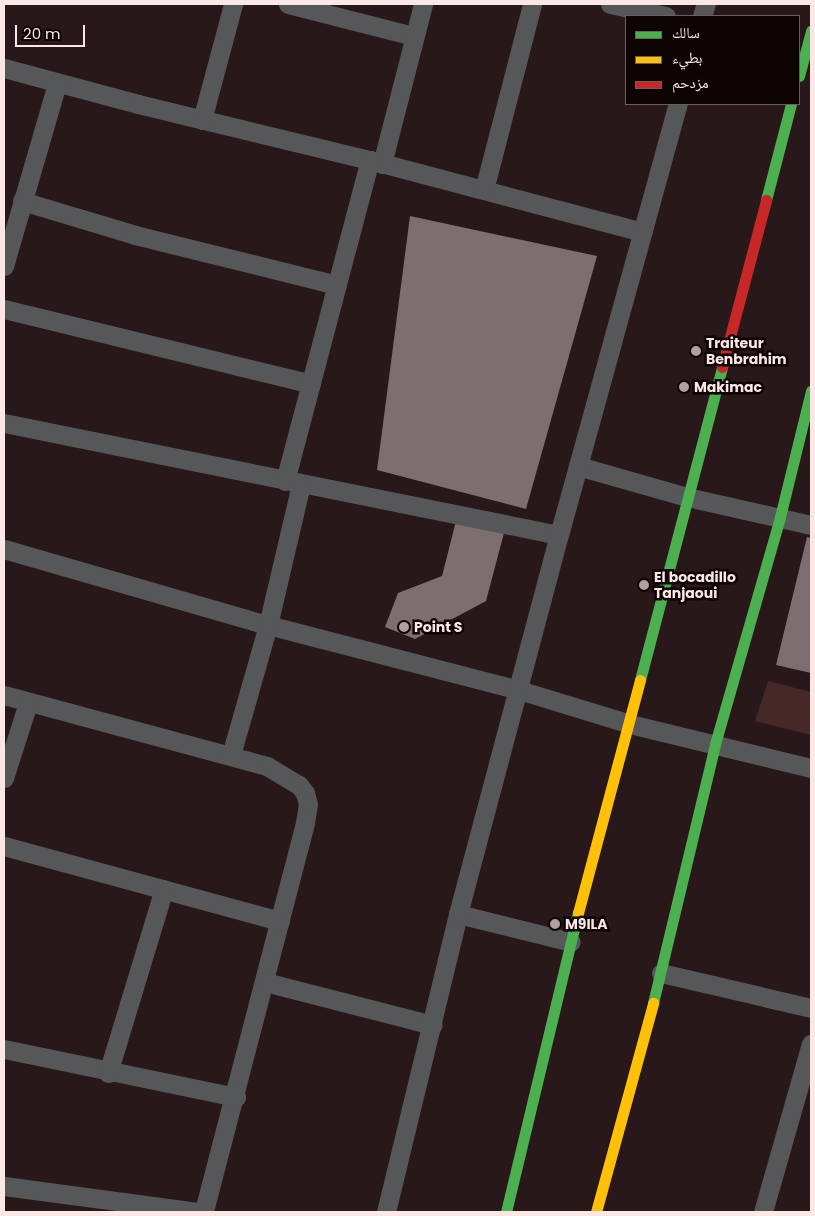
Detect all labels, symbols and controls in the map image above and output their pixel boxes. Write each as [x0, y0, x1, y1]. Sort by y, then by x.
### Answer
scale bar [18, 15, 88, 47]
legend [625, 15, 800, 105]
text: سالك [672, 22, 700, 43]
text: 20 m [23, 23, 61, 44]
text: بطيء [672, 47, 702, 68]
text: مزدحم [672, 72, 709, 93]
place label: Traiteur Benbrahim [706, 335, 787, 368]
marker: Traiteur Benbrahim [690, 345, 702, 357]
place label: Makimac [694, 379, 762, 395]
marker: Makimac [678, 381, 690, 393]
place label: El bocadillo Tanjaoui [654, 569, 736, 602]
marker: El bocadillo Tanjaoui [638, 579, 650, 591]
place label: Point S [414, 619, 462, 635]
marker: Point S [398, 621, 410, 633]
place label: M9ILA [565, 916, 608, 932]
marker: M9ILA [549, 918, 561, 930]

